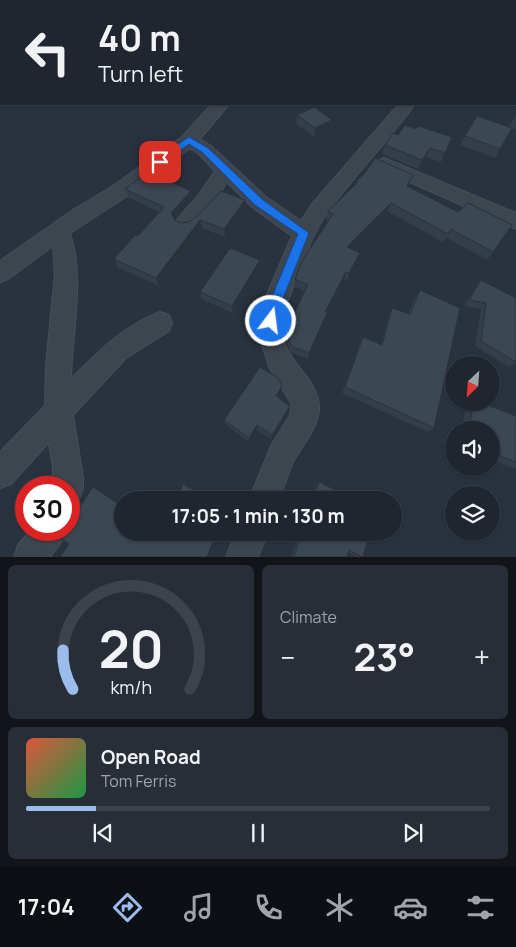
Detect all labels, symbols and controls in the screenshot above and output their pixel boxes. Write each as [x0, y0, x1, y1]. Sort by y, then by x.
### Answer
text: 40 m [98, 14, 181, 62]
icon: left [15, 20, 80, 85]
text: Turn left [98, 59, 183, 89]
pin [139, 141, 181, 183]
icon: arrive [146, 148, 174, 176]
position arrow [244, 294, 296, 346]
north arrow [445, 356, 500, 411]
map controls [445, 356, 500, 541]
button: sound [445, 421, 500, 476]
speed limit sign: 30 [15, 476, 80, 541]
button: layers [445, 486, 500, 541]
text: 17:05 · 1 min · 130 m [171, 503, 345, 529]
text: Climate [280, 606, 337, 628]
text: 20 [98, 613, 164, 684]
text: 23° [354, 630, 415, 682]
text: − [280, 638, 295, 676]
text: + [474, 638, 490, 676]
text: km/h [110, 675, 152, 699]
text: Open Road [101, 744, 201, 770]
text: Tom Ferris [101, 770, 176, 792]
icon: previous [89, 819, 117, 847]
icon: pause [244, 819, 272, 847]
icon: next [399, 819, 427, 847]
icon: directions [110, 890, 145, 925]
icon: music [181, 890, 216, 925]
icon: phone [251, 890, 286, 925]
icon: climate [322, 890, 357, 925]
icon: car [393, 890, 428, 925]
icon: filters [463, 890, 498, 925]
text: 17:04 [18, 892, 75, 922]

